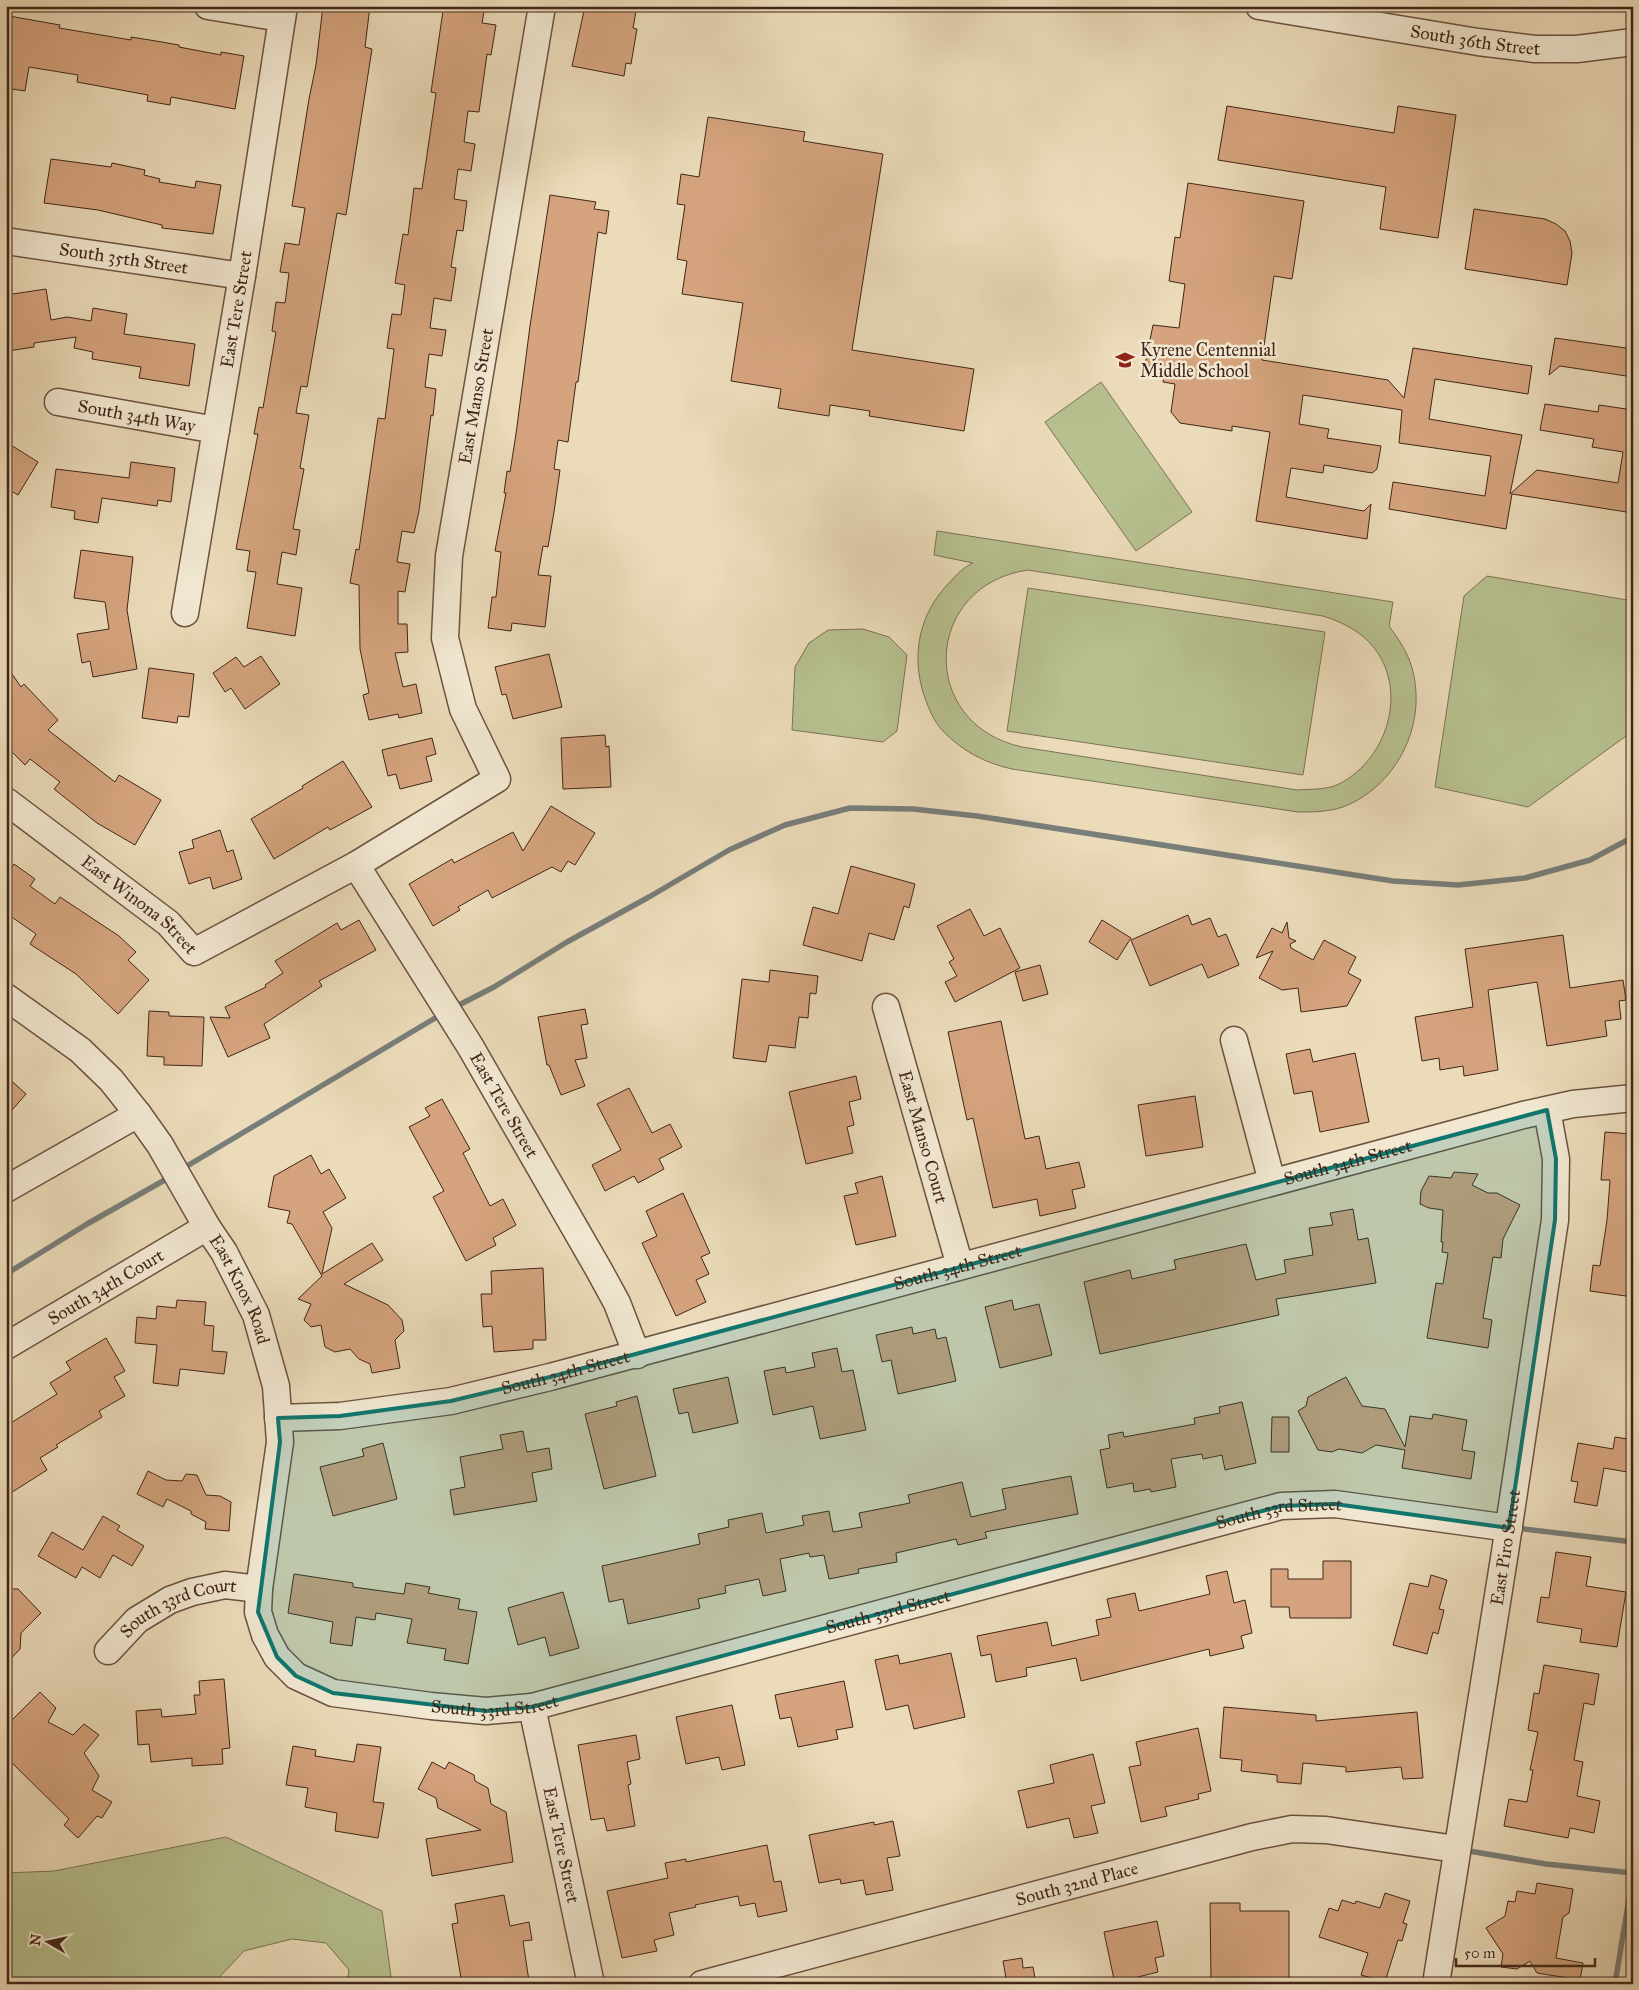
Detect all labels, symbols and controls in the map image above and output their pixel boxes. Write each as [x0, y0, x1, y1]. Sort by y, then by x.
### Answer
street label: South 36th Street [1409, 20, 1541, 60]
street label: South 35th Street [58, 238, 190, 279]
street label: East Tere Street [216, 249, 257, 370]
street label: East Manso Street [454, 326, 498, 466]
place label: Kyrene Centennial Middle School [1140, 339, 1276, 382]
school or university icon: Kyrene Centennial Middle School [1114, 349, 1136, 371]
street label: South 34th Way [76, 395, 198, 437]
street label: East Winona Street [77, 850, 202, 959]
street label: East Tere Street [465, 1048, 543, 1162]
street label: East Manso Court [894, 1068, 953, 1206]
street label: South 34th Street [1281, 1134, 1415, 1190]
street label: East Knox Road [204, 1230, 275, 1346]
street label: South 34th Street [891, 1239, 1025, 1295]
street label: South 34th Court [44, 1244, 168, 1330]
street label: South 34th Street [499, 1345, 633, 1399]
street label: East Piro Street [1486, 1487, 1525, 1607]
street label: South 33rd Street [1213, 1493, 1344, 1534]
street label: South 33rd Court [115, 1574, 238, 1642]
street label: South 33rd Street [823, 1584, 953, 1639]
street label: South 33rd Street [430, 1689, 561, 1722]
street label: East Tere Street [538, 1785, 585, 1906]
street label: South 32nd Place [1013, 1857, 1141, 1911]
north arrow [22, 1918, 72, 1968]
text: N [26, 1933, 45, 1947]
scale bar [1456, 1935, 1595, 1967]
text: 50 m [1464, 1944, 1496, 1962]

